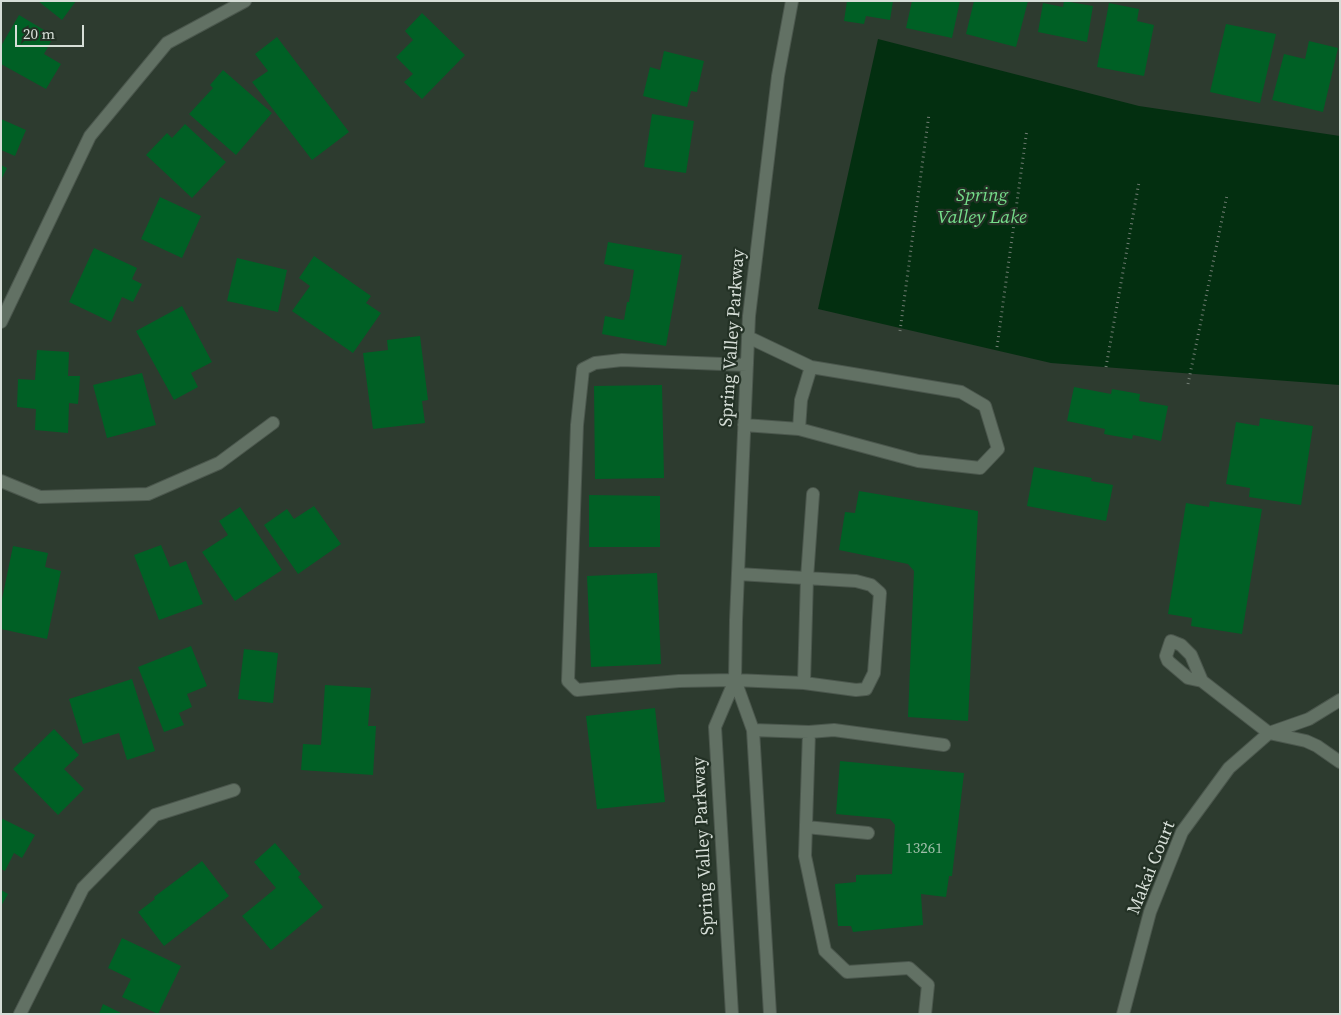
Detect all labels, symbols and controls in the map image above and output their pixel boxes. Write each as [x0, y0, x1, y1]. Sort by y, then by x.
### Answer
scale bar [18, 15, 86, 47]
text: 20 m [23, 23, 55, 44]
water label: Spring Valley Lake [937, 185, 1027, 229]
street label: Spring Valley Parkway [716, 248, 750, 428]
street label: Spring Valley Parkway [689, 756, 719, 936]
street label: Makai Court [1123, 818, 1181, 918]
house number: 13261 [905, 840, 943, 858]

